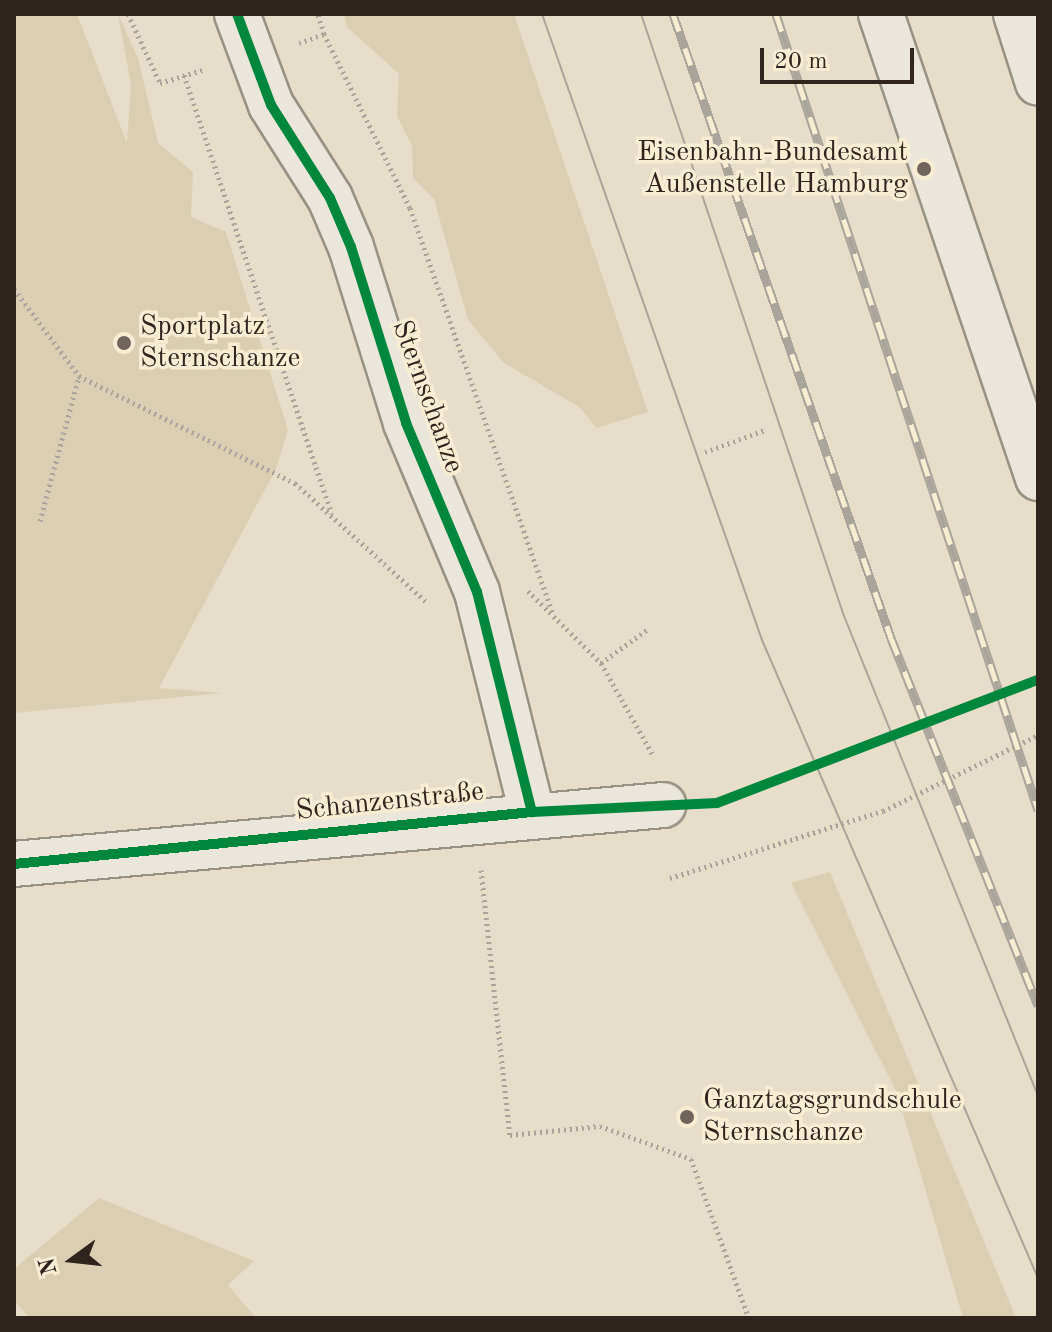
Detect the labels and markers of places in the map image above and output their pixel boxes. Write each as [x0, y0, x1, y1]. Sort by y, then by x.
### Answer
place label: Eisenbahn-Bundesamt Außenstelle Hamburg [637, 136, 908, 202]
marker: Eisenbahn-Bundesamt Außenstelle Hamburg [915, 160, 933, 178]
place label: Sportplatz Sternschanze [140, 310, 300, 376]
marker: Sportplatz Sternschanze [115, 334, 133, 352]
place label: Ganztagsgrundschule Sternschanze [703, 1084, 962, 1150]
marker: Ganztagsgrundschule Sternschanze [678, 1108, 696, 1126]

